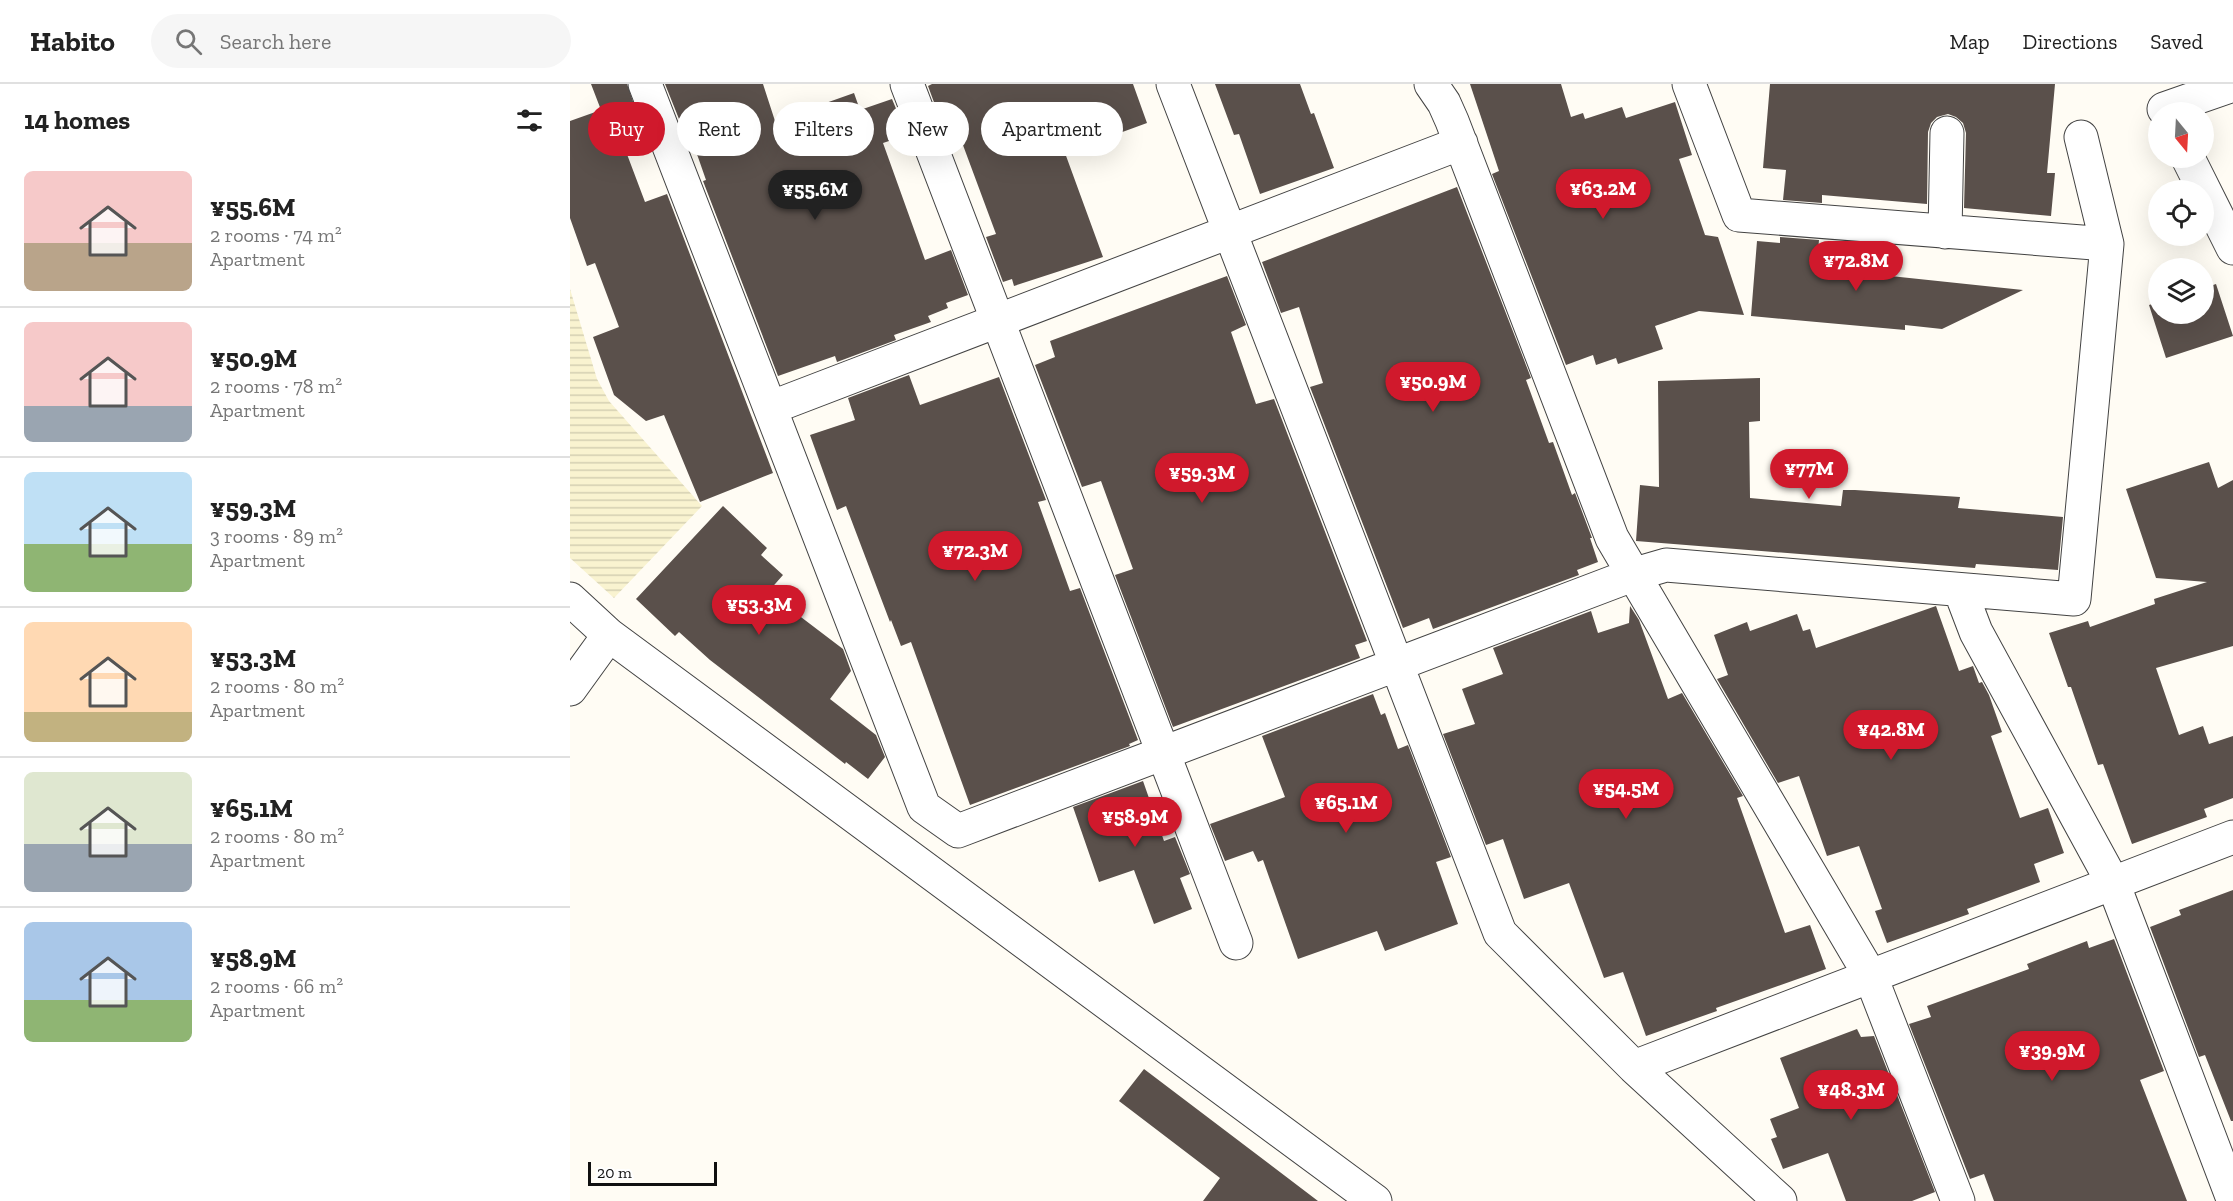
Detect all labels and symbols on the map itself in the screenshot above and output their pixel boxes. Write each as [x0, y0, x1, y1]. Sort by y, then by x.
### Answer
north arrow [2148, 102, 2214, 168]
pin: ¥63.2M [1554, 169, 1652, 220]
pin: ¥55.6M [766, 170, 864, 221]
pin: ¥72.8M [1807, 241, 1905, 292]
pin: ¥50.9M [1384, 362, 1482, 413]
pin: ¥77M [1773, 449, 1845, 500]
pin: ¥59.3M [1153, 453, 1251, 504]
pin: ¥72.3M [926, 531, 1024, 582]
pin: ¥53.3M [710, 585, 808, 636]
pin: ¥42.8M [1842, 710, 1940, 761]
pin: ¥54.5M [1577, 769, 1675, 820]
pin: ¥65.1M [1297, 783, 1395, 834]
pin: ¥58.9M [1086, 797, 1184, 848]
pin: ¥39.9M [2003, 1031, 2101, 1082]
pin: ¥48.3M [1802, 1070, 1900, 1121]
scale bar [588, 1159, 717, 1186]

